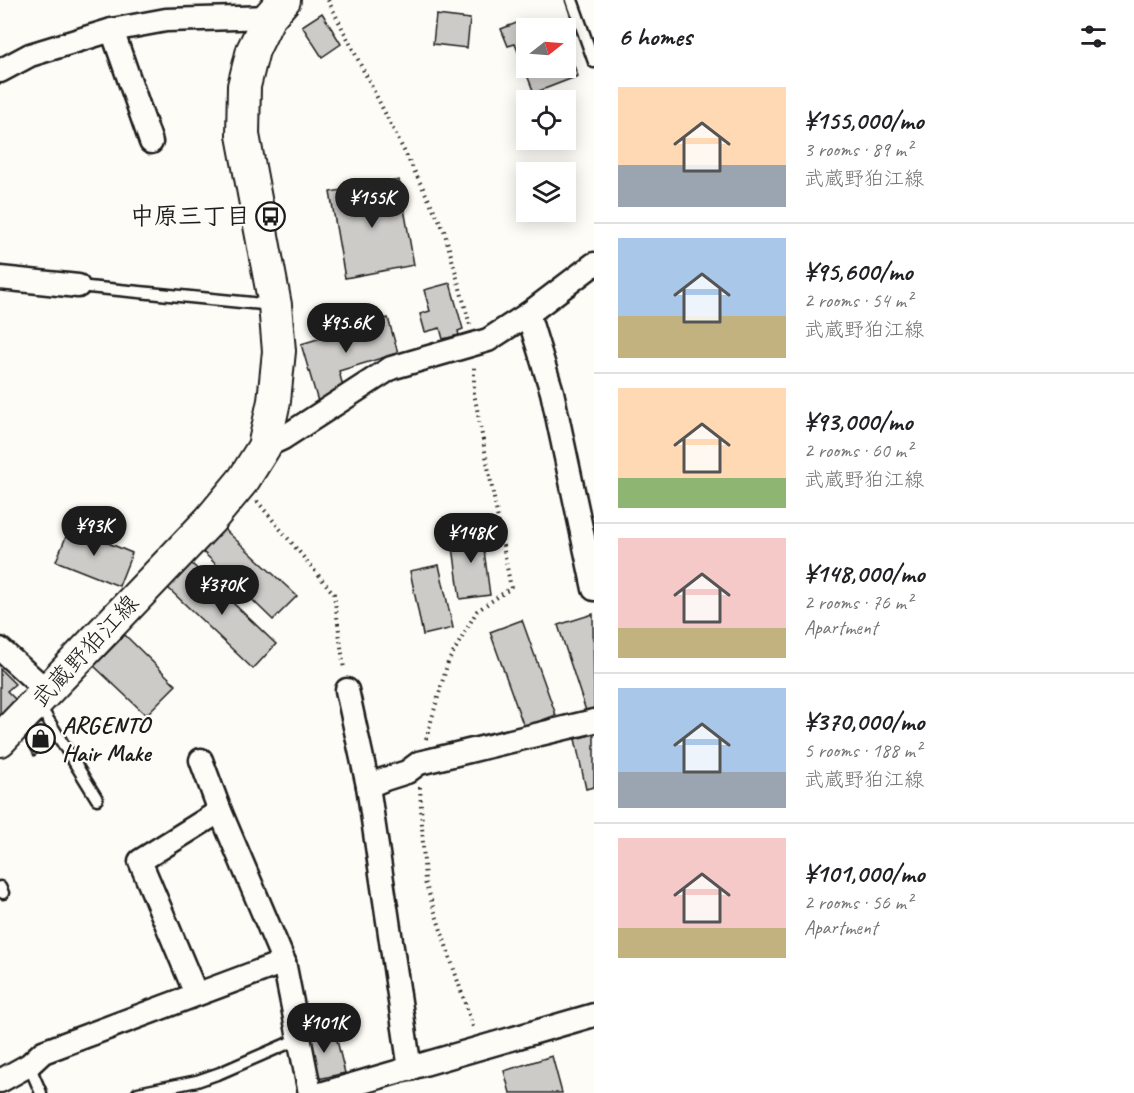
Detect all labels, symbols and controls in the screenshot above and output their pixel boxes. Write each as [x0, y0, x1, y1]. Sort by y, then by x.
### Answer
north arrow [516, 18, 576, 78]
map controls [516, 18, 576, 222]
text: 6 homes [618, 20, 692, 53]
icon: filters [1077, 20, 1110, 53]
button: locate [516, 90, 576, 150]
text: ¥155,000/mo [804, 104, 924, 137]
icon: home [666, 111, 738, 183]
text: 3 rooms · 89 m² [804, 137, 912, 162]
button: layers [516, 162, 576, 222]
text: 武蔵野狛江線 [804, 166, 924, 191]
pin: ¥155K [330, 178, 414, 229]
text: ¥155K [349, 185, 395, 210]
bus stop icon: 中原三丁目 [255, 200, 287, 232]
place label: 中原三丁目 [130, 201, 250, 231]
text: ¥95,600/mo [804, 255, 912, 288]
icon: home [666, 262, 738, 334]
text: 2 rooms · 54 m² [804, 288, 912, 313]
pin: ¥95.6K [297, 303, 395, 354]
text: ¥95.6K [321, 310, 371, 335]
text: 武蔵野狛江線 [804, 317, 924, 342]
text: ¥93,000/mo [804, 405, 912, 438]
icon: home [666, 412, 738, 484]
text: 2 rooms · 60 m² [804, 438, 912, 463]
text: 武蔵野狛江線 [804, 467, 924, 492]
pin: ¥93K [58, 506, 130, 557]
text: ¥93K [76, 513, 112, 538]
pin: ¥148K [429, 513, 513, 564]
text: ¥148K [448, 520, 494, 545]
text: ¥148,000/mo [804, 557, 924, 590]
icon: home [666, 562, 738, 634]
pin: ¥370K [180, 565, 264, 616]
text: ¥370K [199, 572, 245, 597]
street label: 武蔵野狛江線 [25, 588, 145, 714]
text: 2 rooms · 76 m² [804, 590, 912, 615]
text: Apartment [804, 615, 877, 640]
text: ¥370,000/mo [804, 705, 924, 738]
place label: ARGENTO Hair Make [62, 710, 152, 768]
icon: home [666, 712, 738, 784]
shop icon: ARGENTO Hair Make [25, 723, 57, 755]
text: 5 rooms · 188 m² [804, 738, 921, 763]
text: 武蔵野狛江線 [804, 767, 924, 792]
text: ¥101,000/mo [804, 857, 924, 890]
icon: home [666, 862, 738, 934]
text: 2 rooms · 56 m² [804, 890, 912, 915]
text: Apartment [804, 915, 877, 940]
pin: ¥101K [282, 1003, 366, 1054]
text: ¥101K [301, 1010, 347, 1035]

